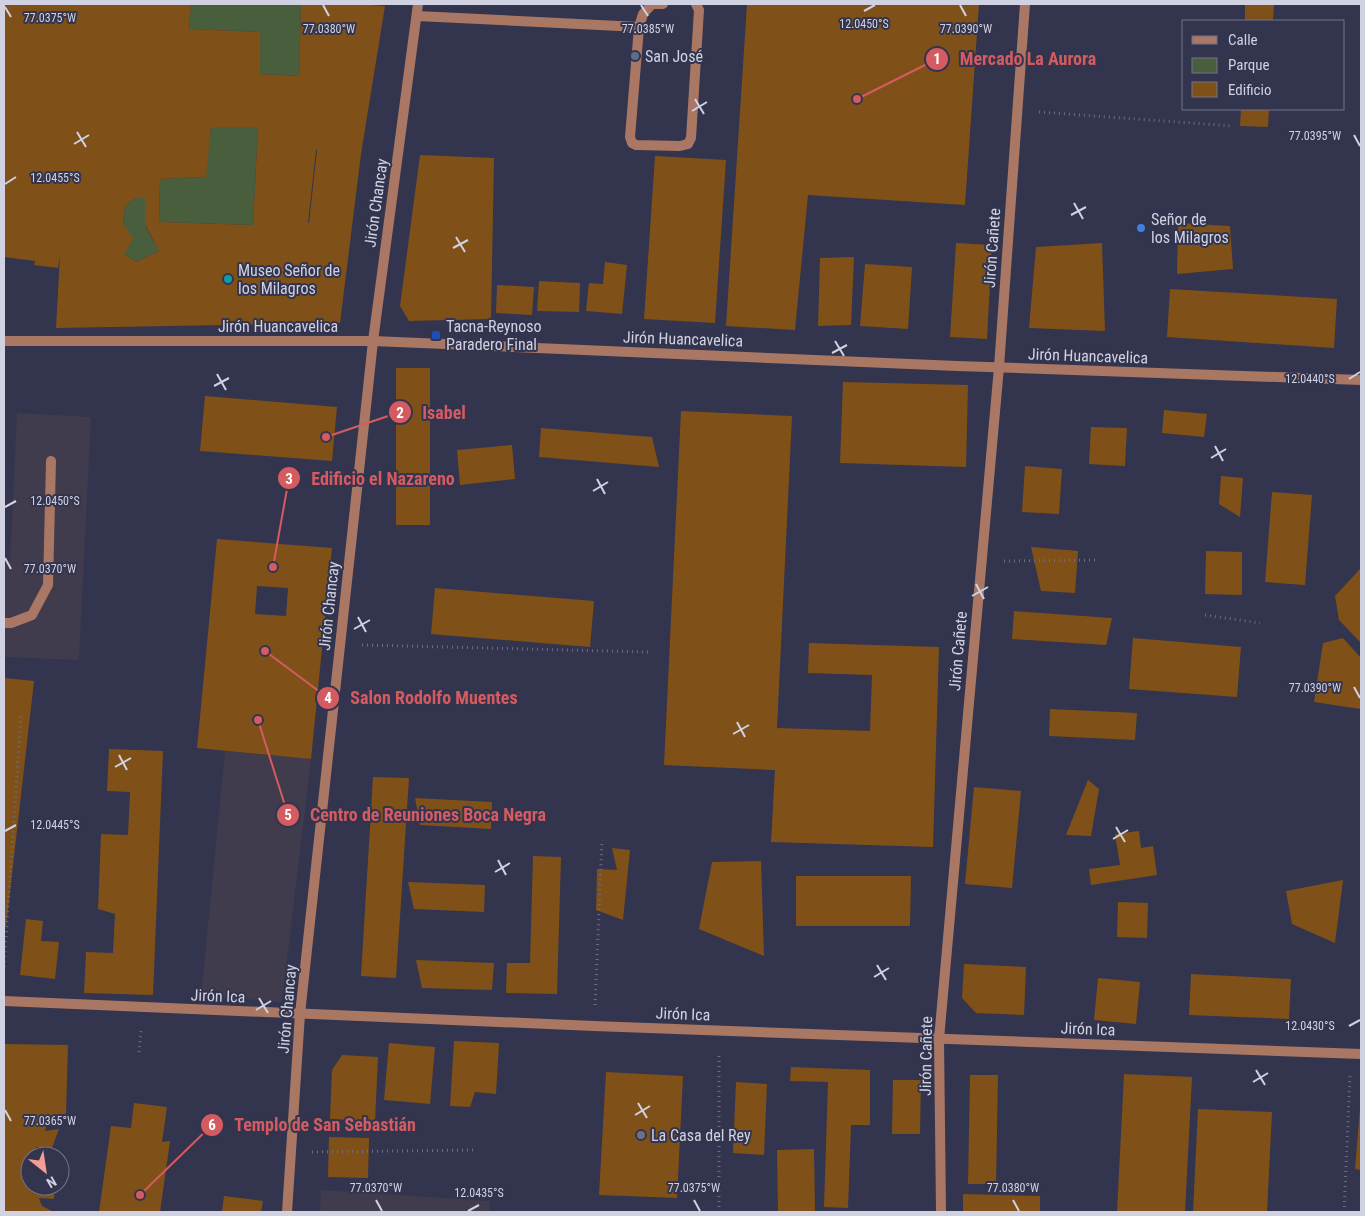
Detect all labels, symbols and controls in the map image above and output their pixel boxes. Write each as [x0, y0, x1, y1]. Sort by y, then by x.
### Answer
text: 77.0375°W [24, 11, 76, 25]
text: 12.0450°S [839, 17, 889, 31]
legend [1182, 20, 1345, 110]
text: 77.0380°W [303, 22, 355, 36]
text: 77.0385°W [622, 22, 674, 36]
text: 77.0390°W [940, 22, 992, 36]
text: Calle [1228, 31, 1258, 49]
callout: Mercado La Aurora [925, 42, 1106, 75]
place label: San José [645, 47, 703, 66]
text: Mercado La Aurora [960, 48, 1096, 69]
marker: San José [629, 50, 641, 62]
text: 1 [933, 50, 941, 68]
text: Parque [1228, 56, 1270, 74]
text: Edificio [1228, 81, 1271, 99]
text: 77.0395°W [1289, 129, 1341, 143]
street label: Jirón Chancay [360, 157, 392, 249]
text: 12.0455°S [30, 171, 80, 185]
street label: Jirón Cañete [980, 208, 1004, 288]
place label: Señor de los Milagros [1151, 210, 1229, 247]
marker: Señor de los Milagros [1135, 222, 1147, 234]
place label: Museo Señor de los Milagros [238, 261, 340, 298]
marker: Museo Señor de los Milagros [222, 273, 234, 285]
street label: Jirón Huancavelica [218, 317, 338, 336]
place label: Tacna-Reynoso Paradero Final [446, 317, 542, 354]
street label: Jirón Huancavelica [623, 327, 743, 351]
marker: Tacna-Reynoso Paradero Final [430, 329, 442, 341]
street label: Jirón Huancavelica [1028, 344, 1148, 368]
text: 12.0440°S [1285, 372, 1335, 386]
callout: Isabel [388, 396, 476, 429]
text: Isabel [422, 402, 466, 423]
text: 2 [396, 404, 404, 422]
callout: Edificio el Nazareno [277, 462, 465, 495]
text: Edificio el Nazareno [311, 468, 455, 489]
text: 3 [285, 470, 293, 488]
text: 12.0450°S [30, 494, 80, 508]
street label: Jirón Chancay [315, 560, 343, 651]
text: 77.0370°W [24, 562, 76, 576]
street label: Jirón Cañete [945, 610, 971, 692]
callout: Salon Rodolfo Muentes [315, 681, 528, 714]
text: 77.0390°W [1289, 681, 1341, 695]
text: Salon Rodolfo Muentes [350, 687, 518, 708]
text: 4 [324, 689, 332, 707]
callout: Centro de Reuniones Boca Negra [275, 798, 556, 831]
text: Centro de Reuniones Boca Negra [310, 804, 546, 825]
text: 5 [284, 806, 292, 824]
text: 12.0445°S [30, 818, 80, 832]
street label: Jirón Chancay [274, 963, 300, 1054]
street label: Jirón Ica [190, 986, 246, 1006]
street label: Jirón Ica [655, 1004, 711, 1024]
street label: Jirón Cañete [916, 1016, 936, 1096]
street label: Jirón Ica [1060, 1019, 1116, 1039]
text: 12.0430°S [1285, 1019, 1335, 1033]
callout: Templo de San Sebastián [199, 1109, 426, 1142]
text: 77.0365°W [24, 1114, 76, 1128]
text: Templo de San Sebastián [234, 1114, 416, 1135]
text: 6 [208, 1116, 216, 1134]
place label: La Casa del Rey [651, 1126, 751, 1145]
marker: La Casa del Rey [635, 1129, 647, 1141]
north arrow [20, 1146, 70, 1196]
text: N [44, 1173, 59, 1191]
text: 77.0370°W [350, 1181, 402, 1195]
text: 77.0375°W [668, 1181, 720, 1195]
text: 77.0380°W [987, 1181, 1039, 1195]
text: 12.0435°S [454, 1186, 504, 1200]

